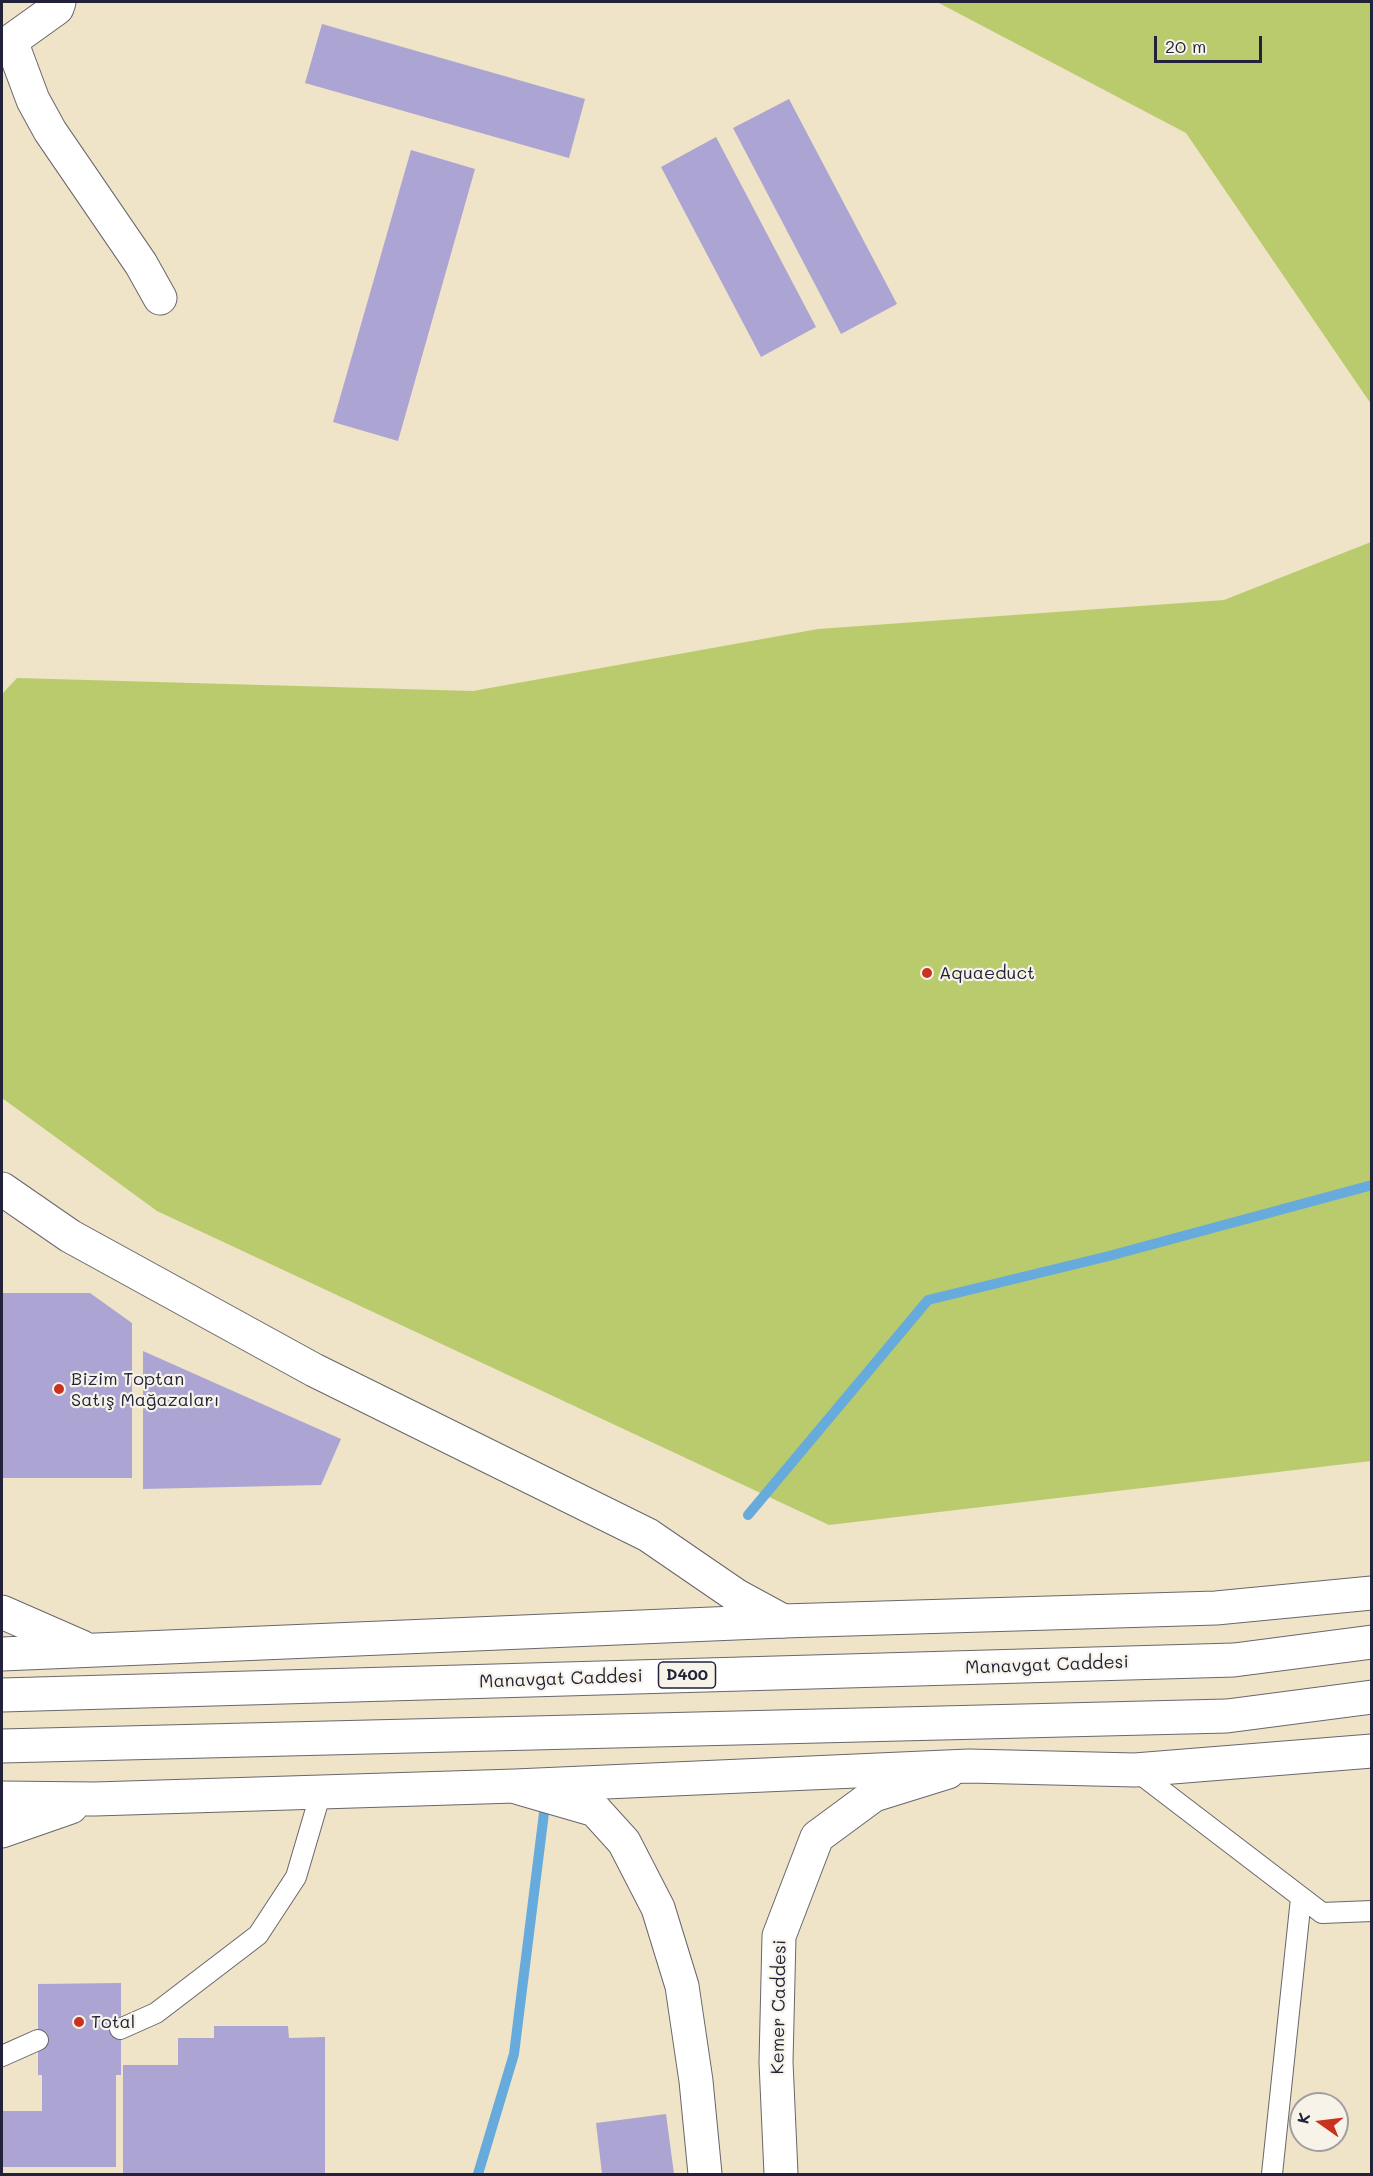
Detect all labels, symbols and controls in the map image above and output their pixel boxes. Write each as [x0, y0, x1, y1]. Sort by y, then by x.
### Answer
scale bar [1157, 24, 1265, 62]
text: 20 m [1165, 34, 1206, 58]
place label: Aquaeduct [939, 962, 1035, 984]
marker: Aquaeduct [920, 966, 934, 980]
place label: Bizim Toptan Satış Mağazaları [71, 1368, 219, 1410]
marker: Bizim Toptan Satış Mağazaları [52, 1382, 66, 1396]
street label: Manavgat Caddesi [965, 1651, 1129, 1679]
road number: D400 [658, 1662, 716, 1688]
street label: Manavgat Caddesi [479, 1665, 643, 1693]
street label: Kemer Caddesi [767, 1940, 791, 2074]
place label: Total [91, 2011, 135, 2033]
marker: Total [72, 2015, 86, 2029]
north arrow [1289, 2092, 1349, 2152]
text: K [1292, 2110, 1314, 2126]

